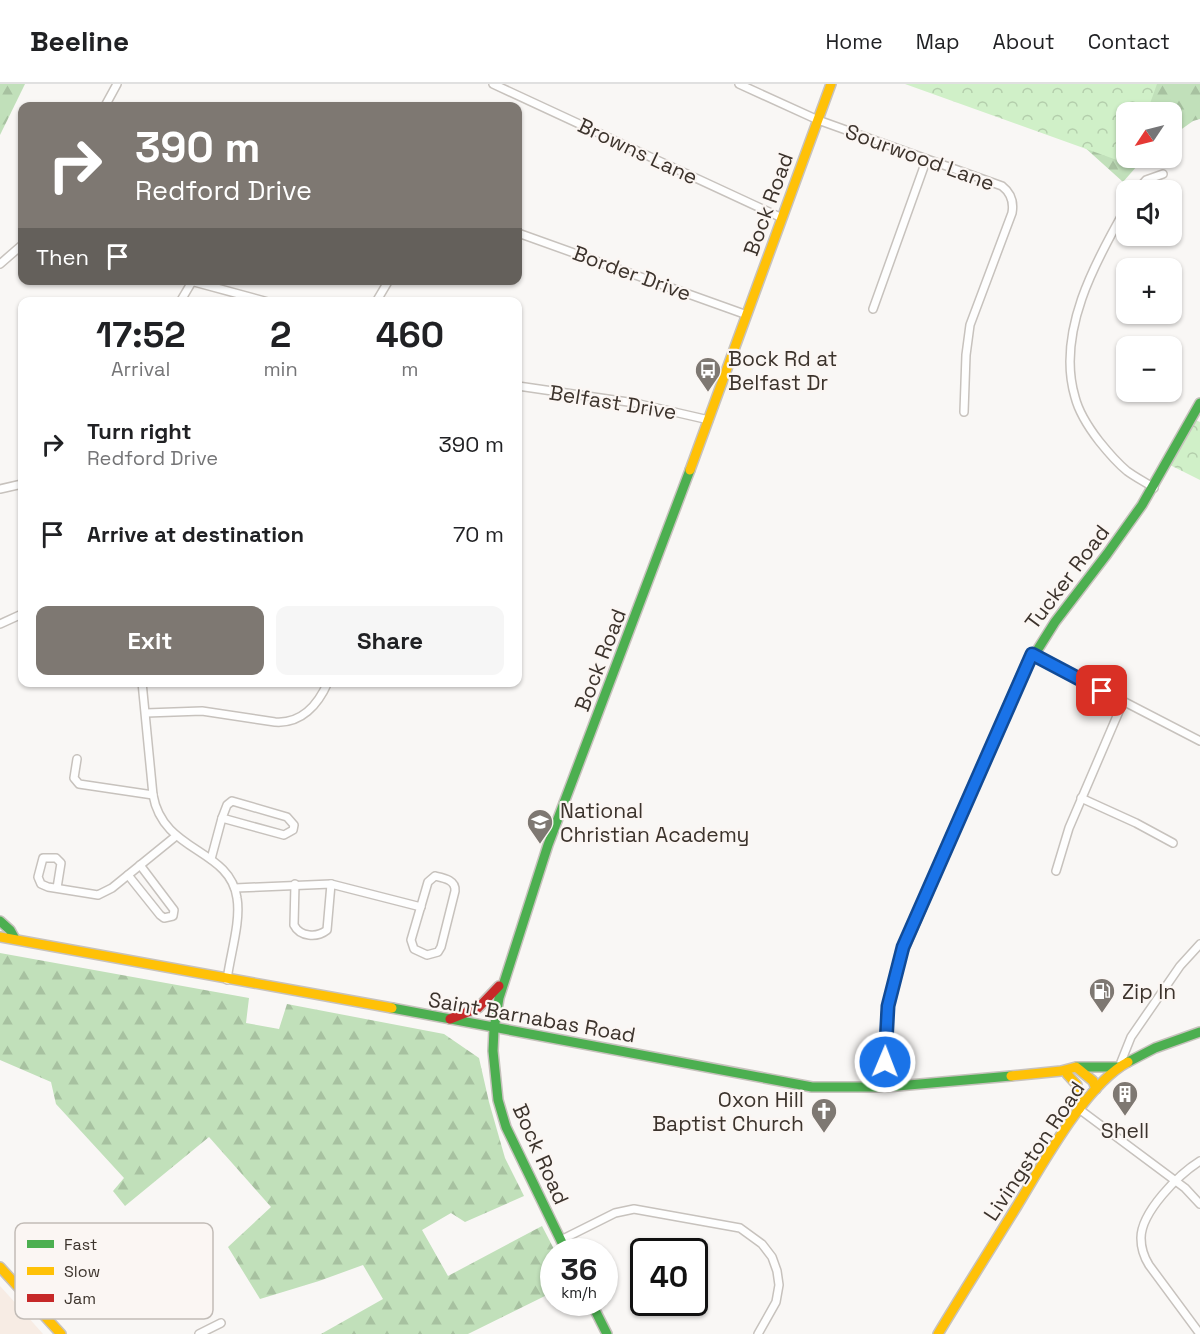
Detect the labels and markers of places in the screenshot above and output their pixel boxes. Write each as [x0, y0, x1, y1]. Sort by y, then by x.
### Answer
place label: Bock Rd at Belfast Dr [728, 345, 837, 396]
bus stop icon: Bock Rd at Belfast Dr [693, 355, 723, 393]
pin [1076, 665, 1127, 716]
place label: National Christian Academy [560, 797, 749, 848]
school or university icon: National Christian Academy [525, 807, 555, 845]
fuel station icon: Zip In [1087, 976, 1117, 1014]
place label: Zip In [1122, 978, 1176, 1005]
building icon: Shell [1110, 1079, 1140, 1117]
place label: Oxon Hill Baptist Church [652, 1086, 804, 1137]
church icon: Oxon Hill Baptist Church [809, 1096, 839, 1134]
place label: Shell [1101, 1117, 1149, 1144]

